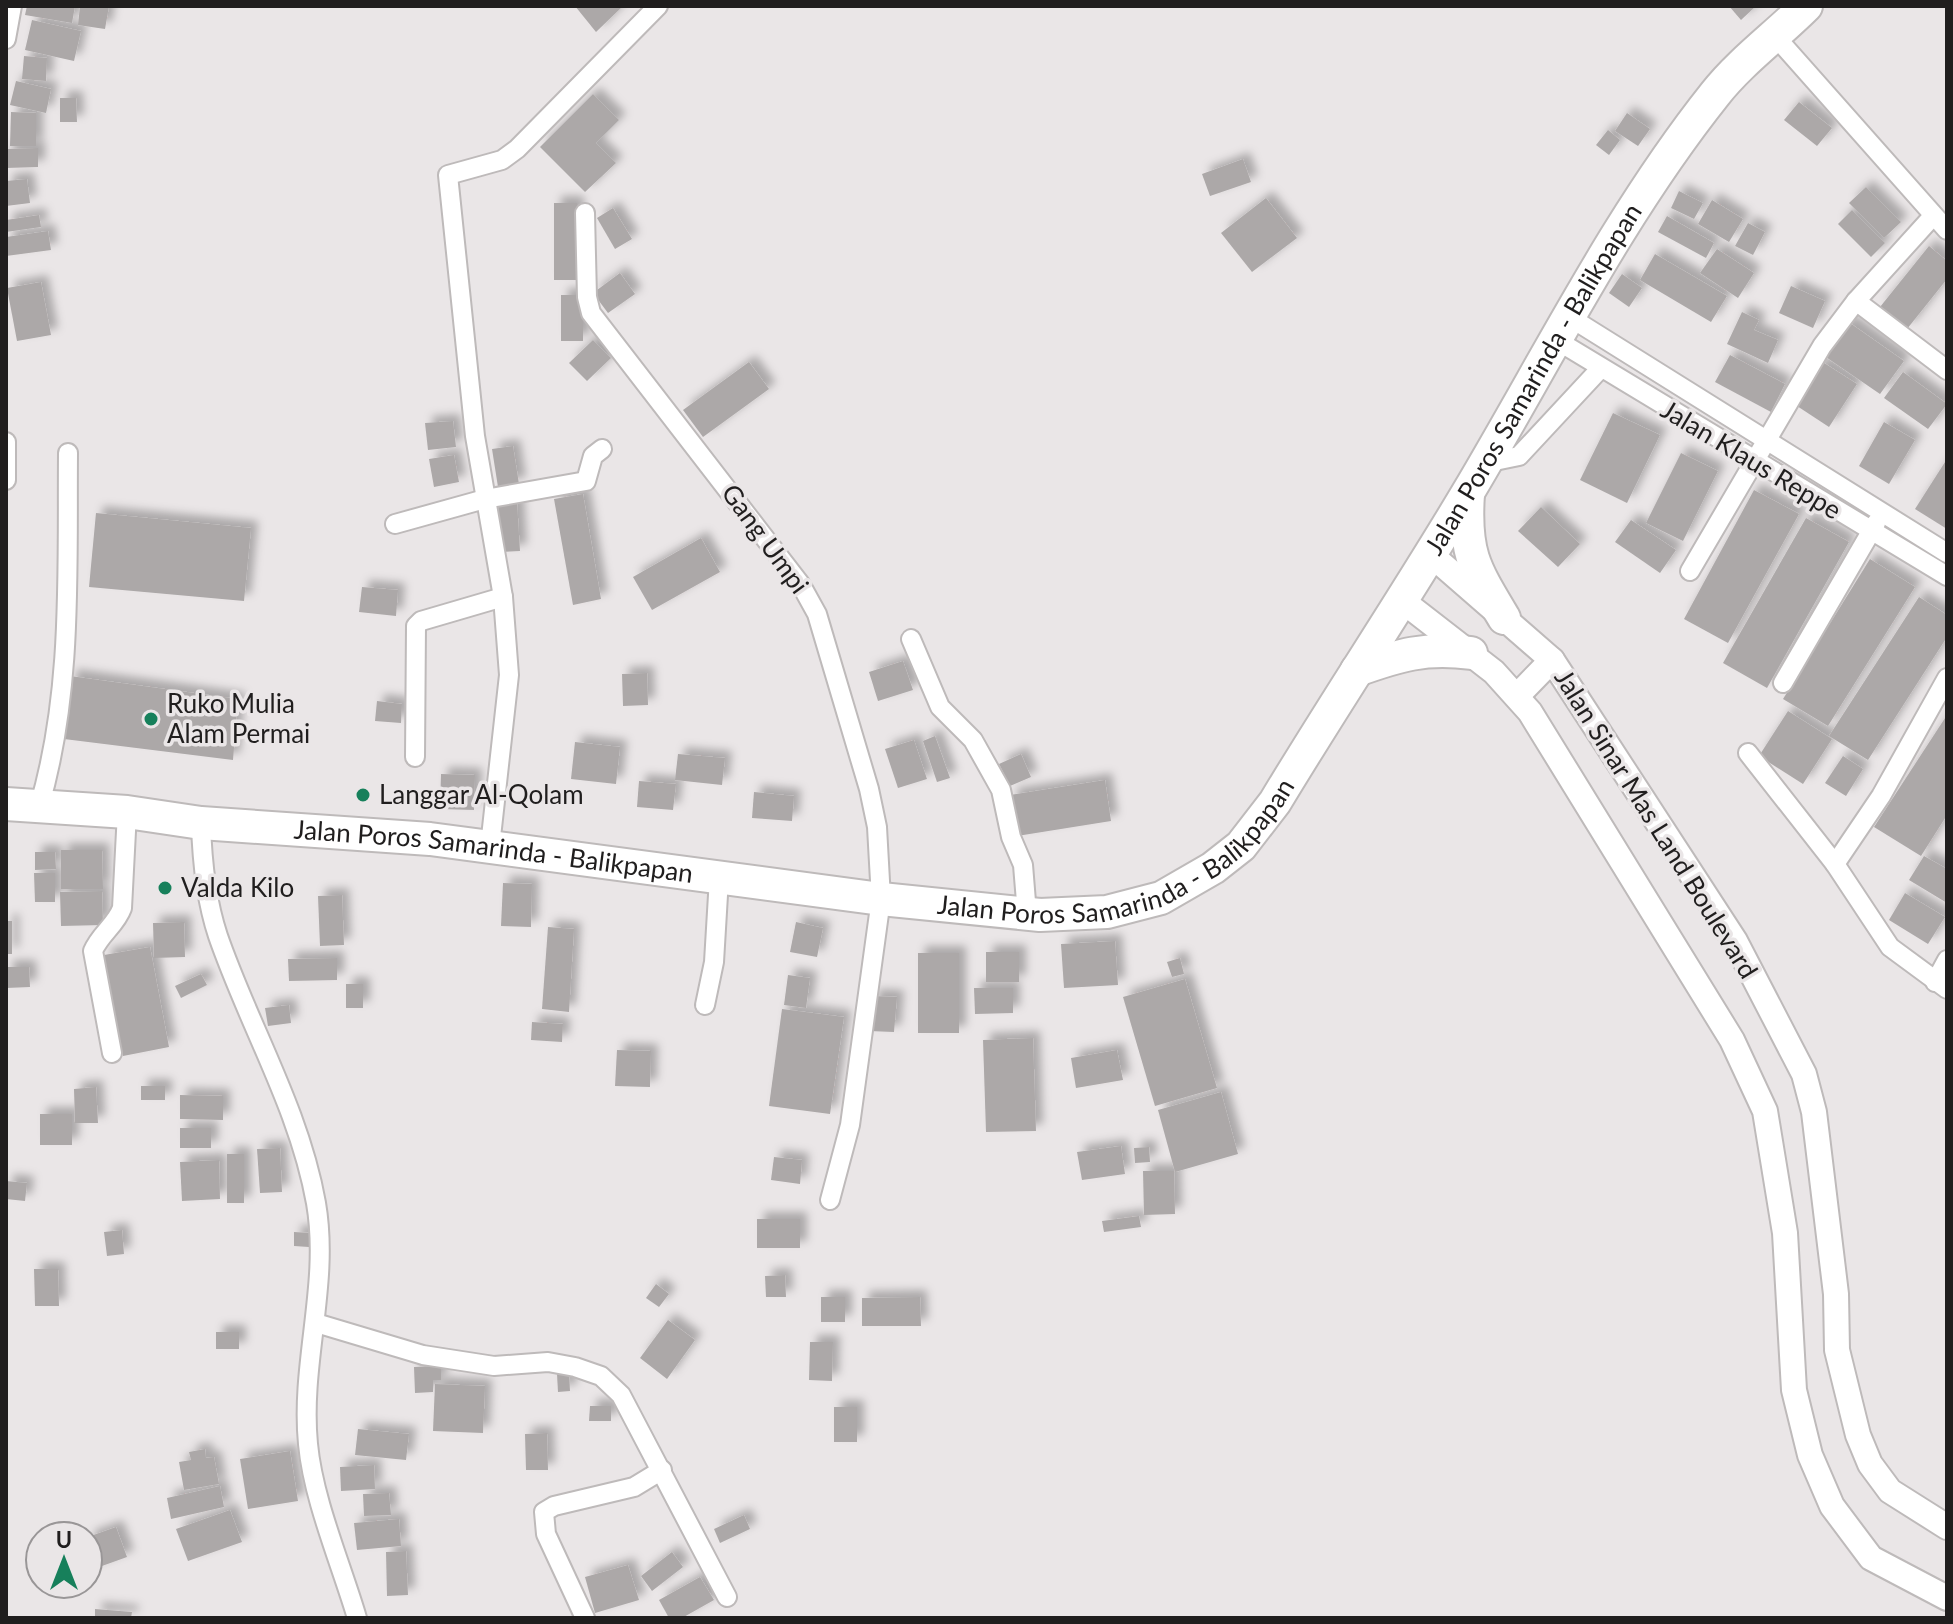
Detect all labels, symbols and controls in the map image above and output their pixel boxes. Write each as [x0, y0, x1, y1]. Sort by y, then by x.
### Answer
street label: Jalan Poros Samarinda - Balikpapan [1417, 197, 1648, 560]
street label: Jalan Klaus Reppe [1656, 393, 1847, 525]
street label: Gang Umpi [715, 477, 816, 599]
street label: Jalan Sinar Mas Land Boulevard [1548, 663, 1765, 984]
place label: Ruko Mulia Alam Permai [167, 687, 310, 749]
marker: Ruko Mulia Alam Permai [142, 710, 160, 728]
street label: Jalan Poros Samarinda - Balikpapan [936, 772, 1300, 930]
place label: Langgar Al-Qolam [379, 778, 584, 810]
marker: Langgar Al-Qolam [354, 786, 372, 804]
street label: Jalan Poros Samarinda - Balikpapan [293, 813, 695, 889]
place label: Valda Kilo [181, 871, 294, 903]
marker: Valda Kilo [156, 879, 174, 897]
north arrow [24, 1520, 104, 1600]
text: U [56, 1526, 72, 1553]

